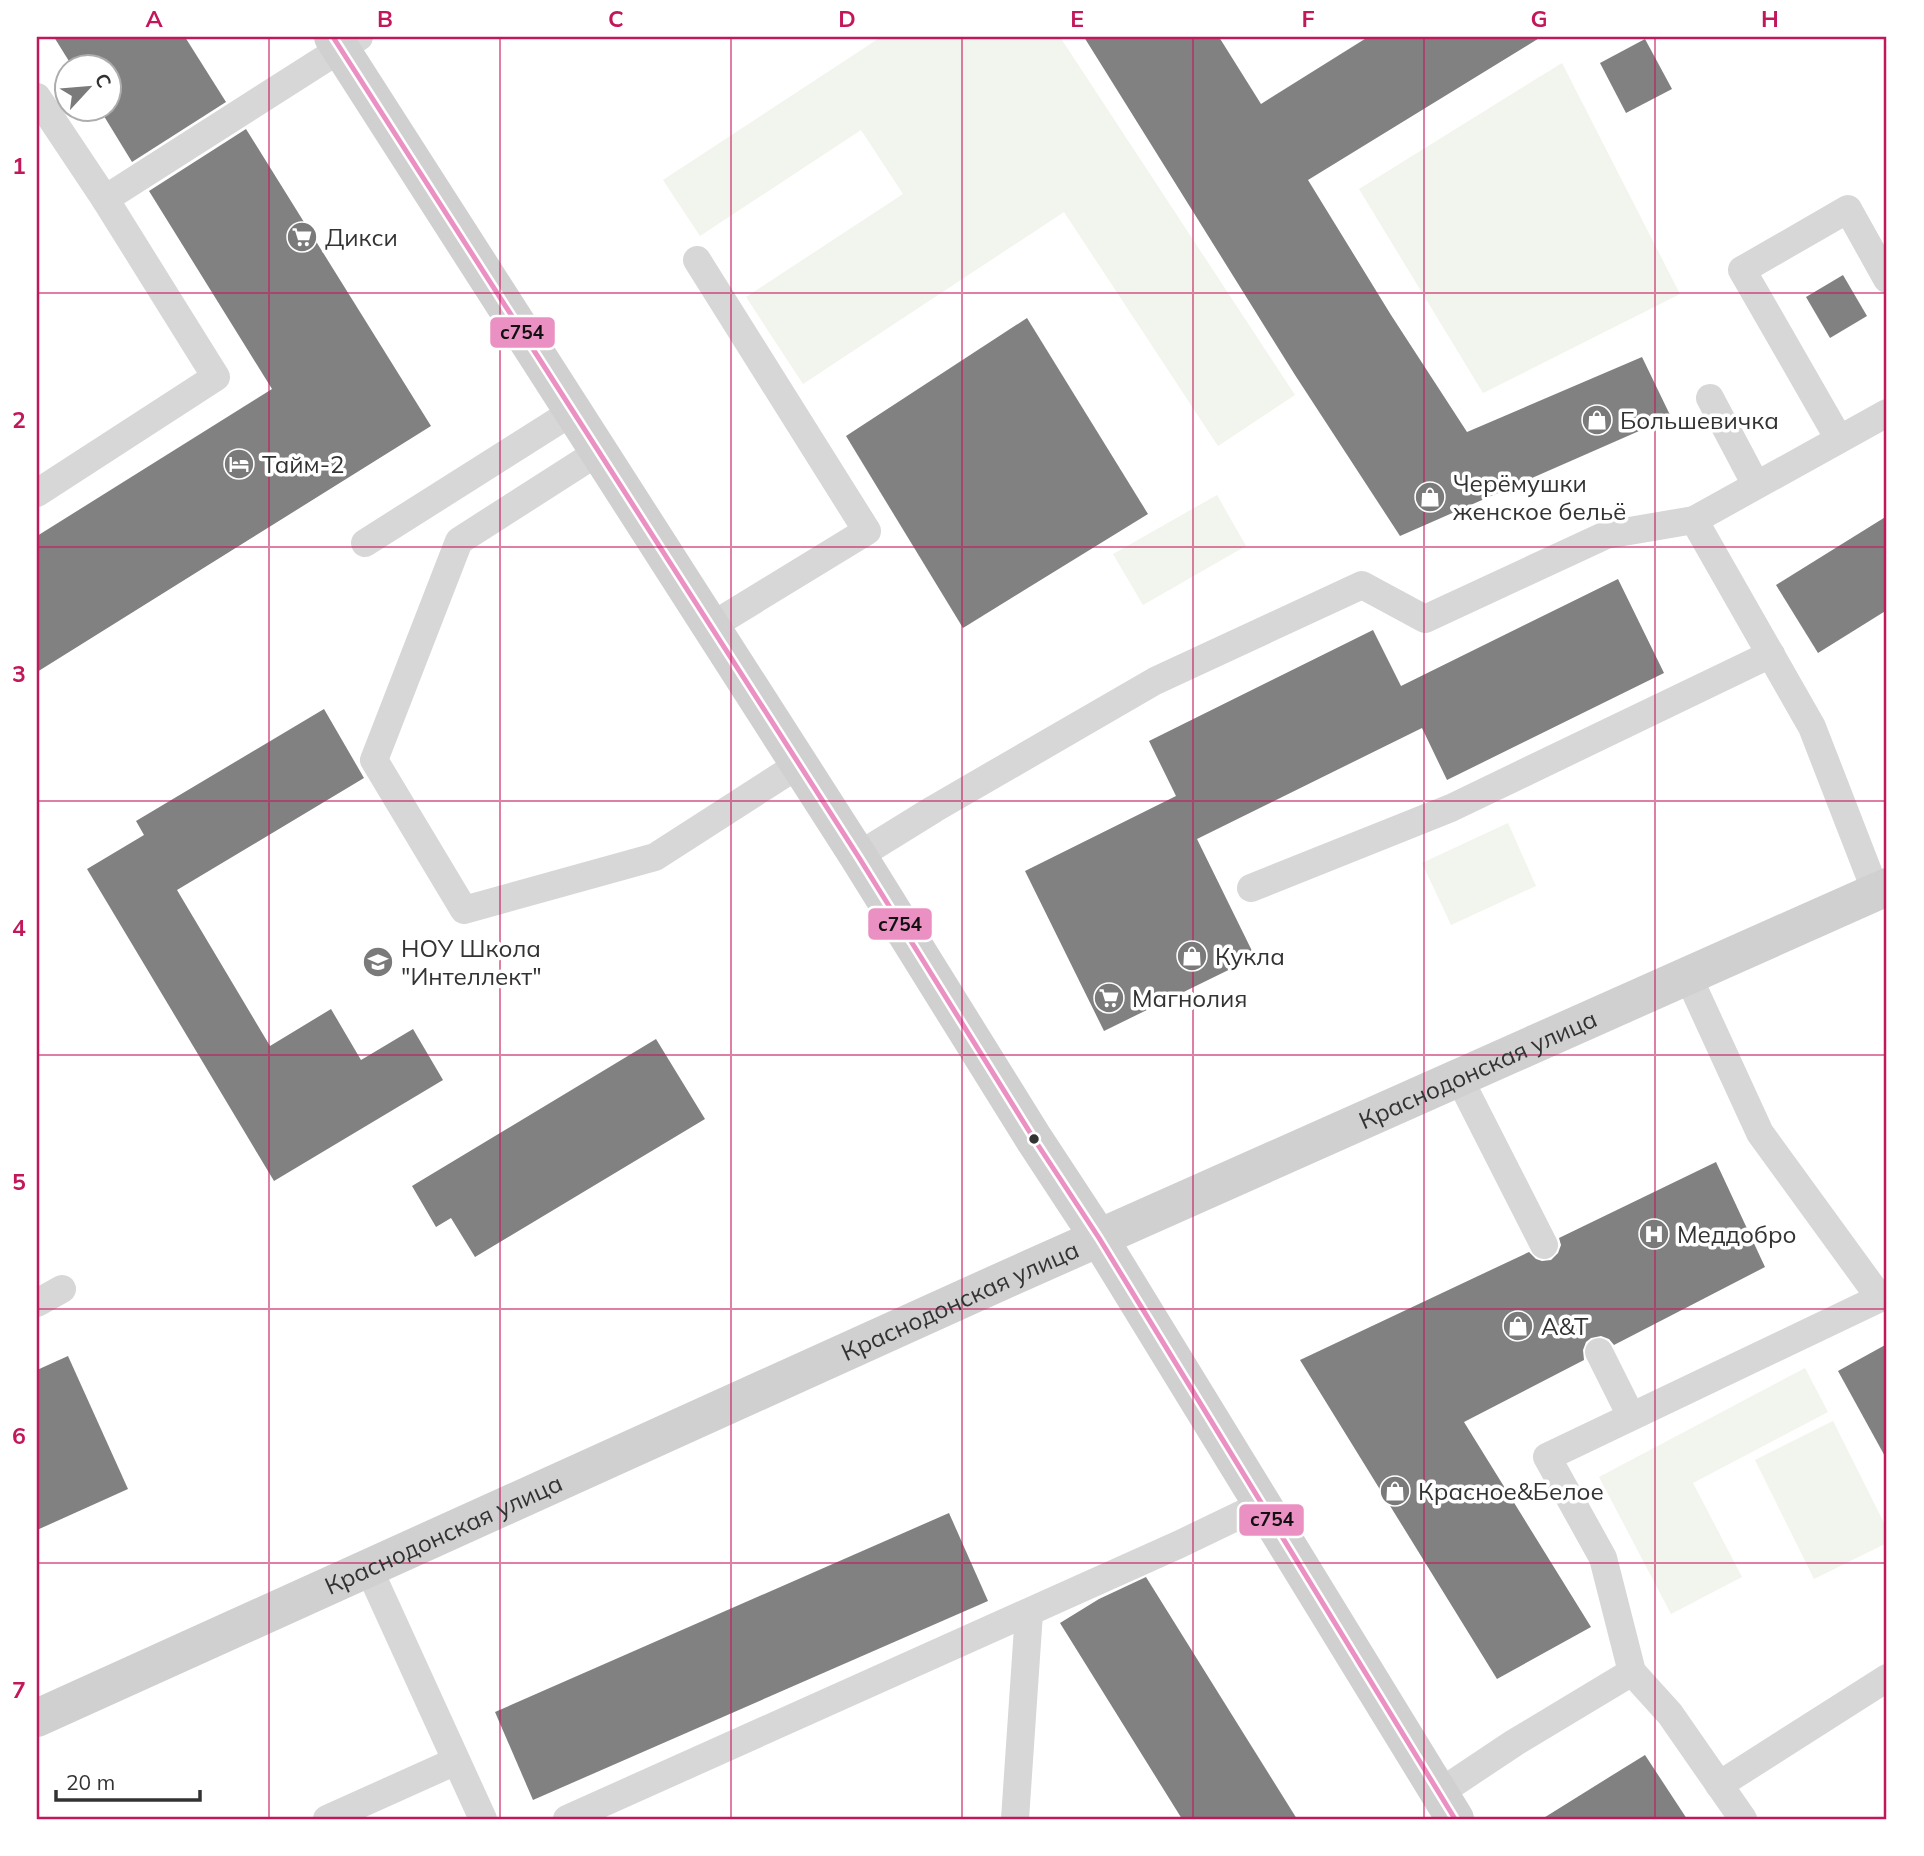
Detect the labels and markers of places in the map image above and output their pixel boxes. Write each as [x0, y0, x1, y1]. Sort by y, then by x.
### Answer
supermarket icon: Дикси [285, 220, 319, 254]
place label: Дикси [325, 222, 398, 252]
shop icon: Большевичка [1580, 403, 1614, 437]
place label: Большевичка [1620, 405, 1779, 435]
hotel icon: Тайм-2 [222, 447, 256, 481]
place label: Тайм-2 [262, 449, 344, 479]
place label: Черёмушки женское бельё [1453, 468, 1626, 526]
shop icon: Черёмушки женское бельё [1413, 480, 1447, 514]
place label: НОУ Школа "Интеллект" [401, 933, 542, 991]
shop icon: Кукла [1175, 939, 1209, 973]
place label: Кукла [1215, 941, 1285, 971]
school or university icon: НОУ Школа "Интеллект" [361, 945, 395, 979]
supermarket icon: Магнолия [1092, 981, 1126, 1015]
place label: Магнолия [1132, 983, 1248, 1013]
unlabelled marker [1027, 1132, 1041, 1146]
hospital icon: Меддобро [1637, 1217, 1671, 1251]
place label: Меддобро [1677, 1219, 1797, 1249]
shop icon: A&T [1501, 1309, 1535, 1343]
place label: A&T [1541, 1311, 1589, 1341]
shop icon: Красное&Белое [1378, 1474, 1412, 1508]
place label: Красное&Белое [1418, 1476, 1604, 1506]

